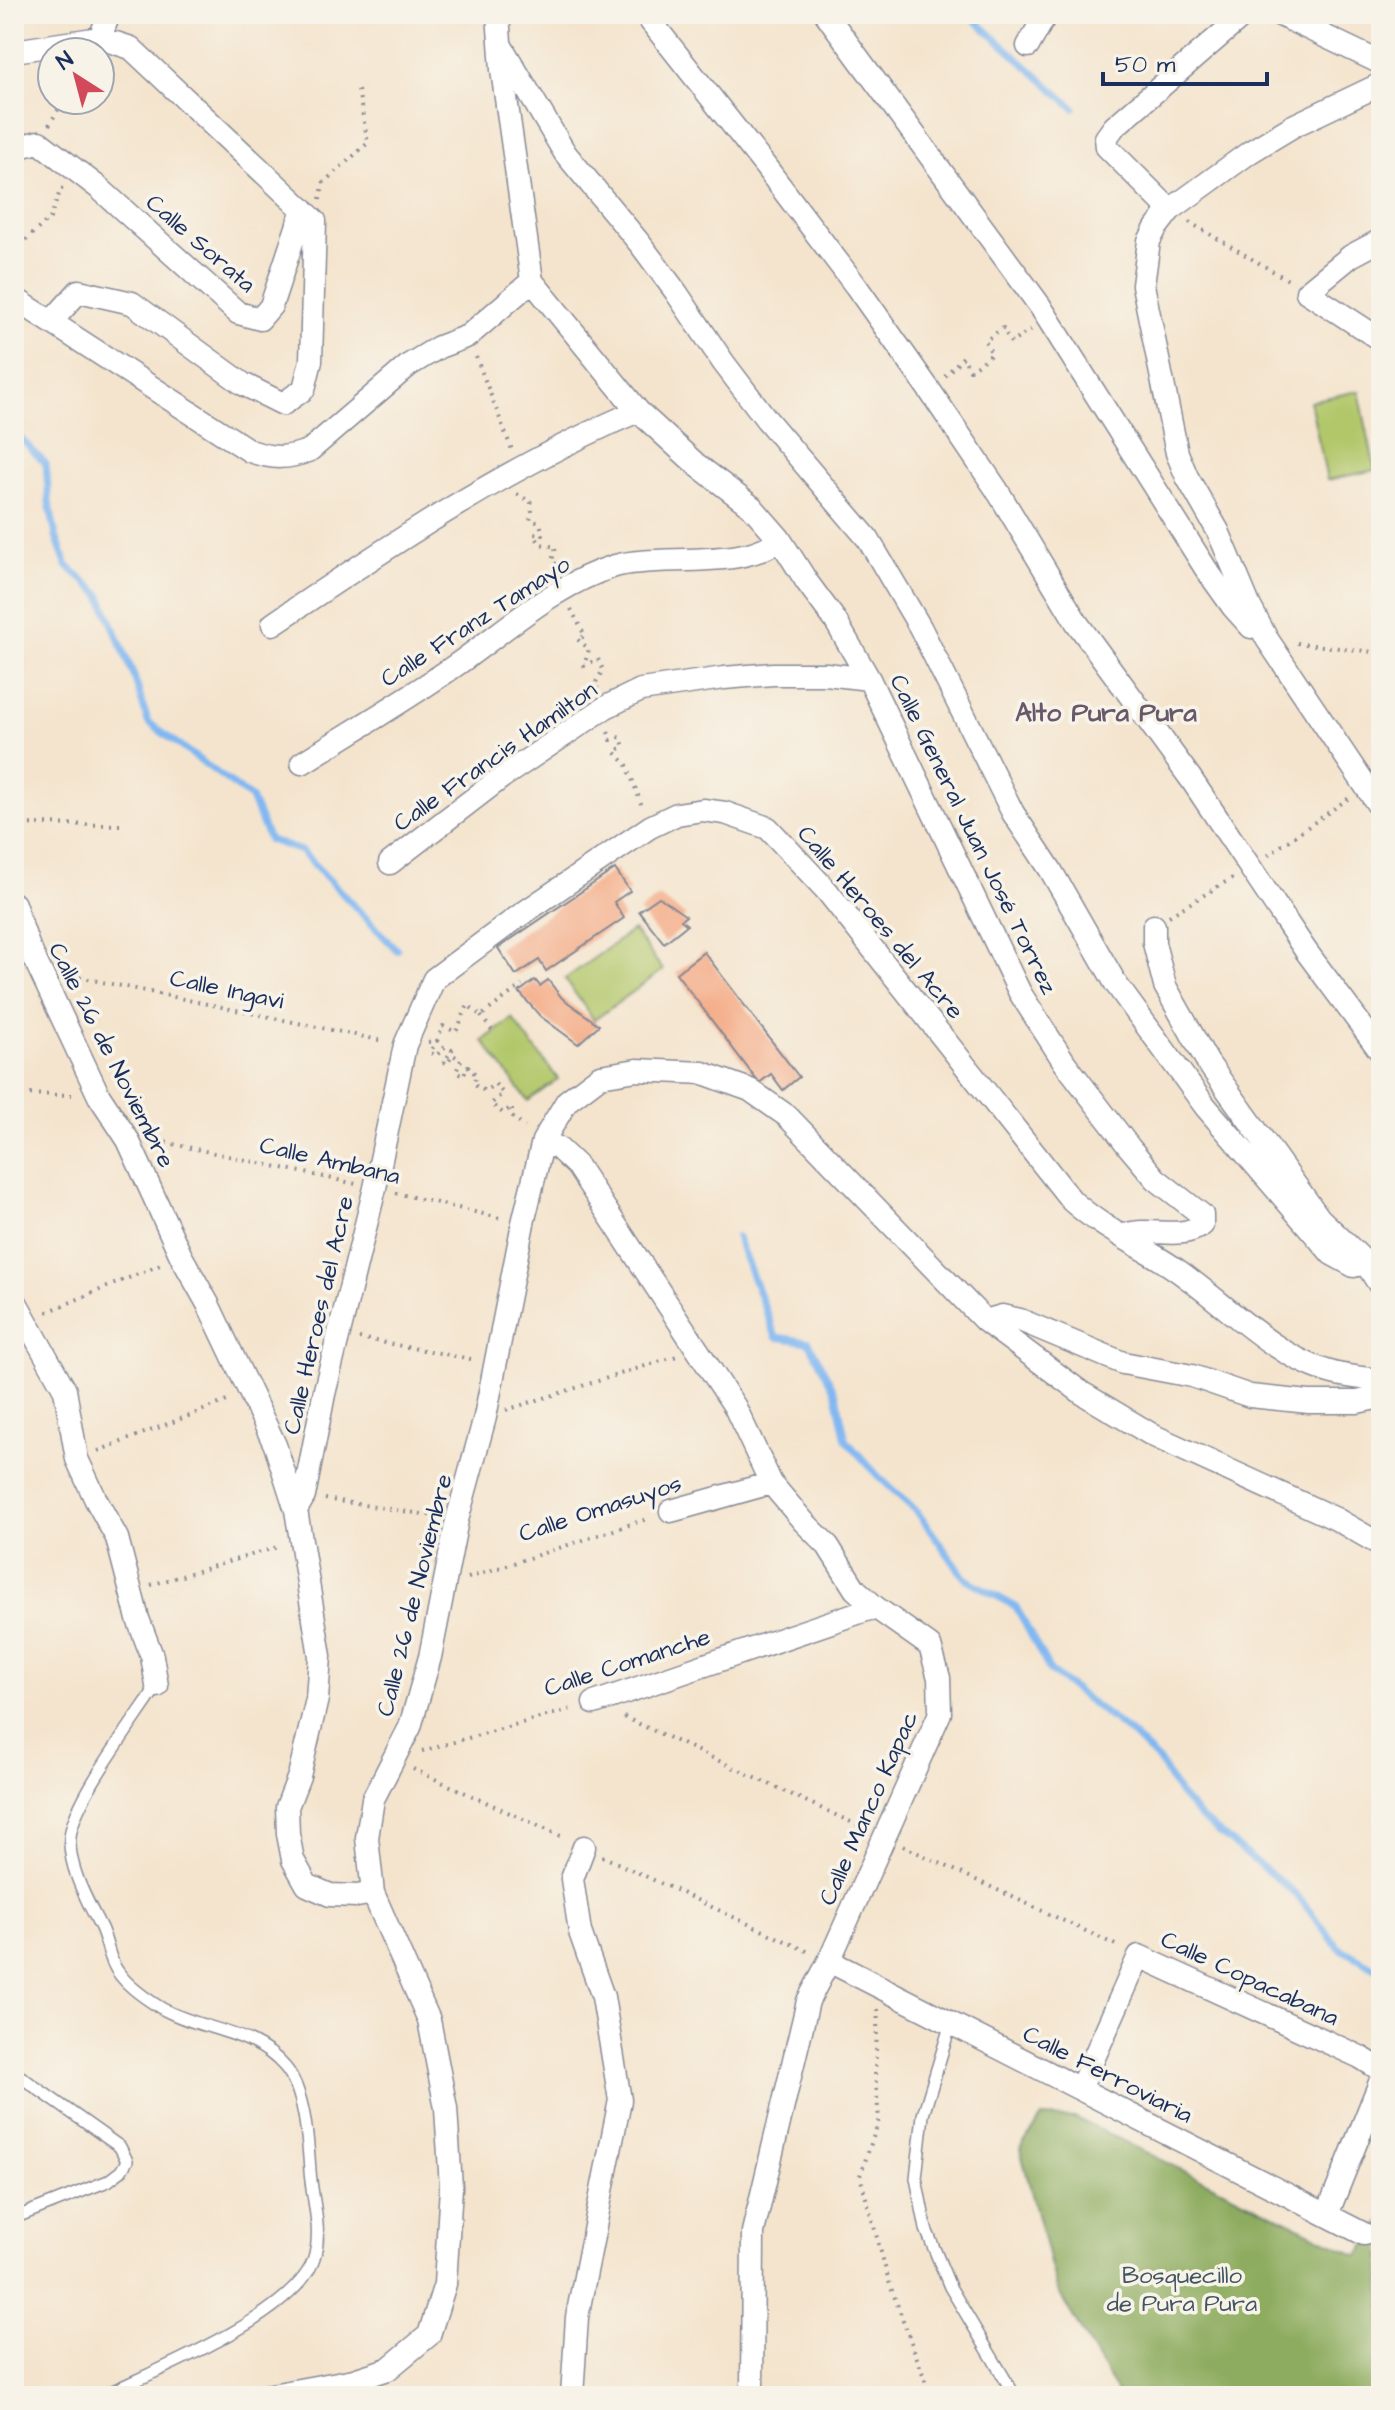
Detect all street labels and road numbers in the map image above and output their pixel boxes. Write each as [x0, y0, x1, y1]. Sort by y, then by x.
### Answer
street label: Calle Sorata [138, 186, 263, 301]
street label: Calle Franz Tamayo [374, 548, 578, 697]
street label: Calle General Juan José Torrez [881, 669, 1066, 1000]
street label: Calle Francis Hamilton [387, 674, 604, 840]
street label: Calle Heroes del Acre [789, 818, 972, 1027]
street label: Calle 26 de Noviembre [40, 937, 183, 1174]
street label: Calle Ingavi [166, 961, 287, 1020]
street label: Calle Ambana [256, 1128, 403, 1194]
street label: Calle Heroes del Acre [275, 1193, 363, 1438]
street label: Calle Omasuyos [515, 1467, 686, 1552]
street label: Calle 26 de Noviembre [368, 1470, 462, 1720]
street label: Calle Comanche [540, 1620, 715, 1706]
street label: Calle Manco Kapac [811, 1706, 927, 1911]
street label: Calle Copacabana [1155, 1923, 1344, 2035]
street label: Calle Ferroviaria [1017, 2017, 1198, 2132]

